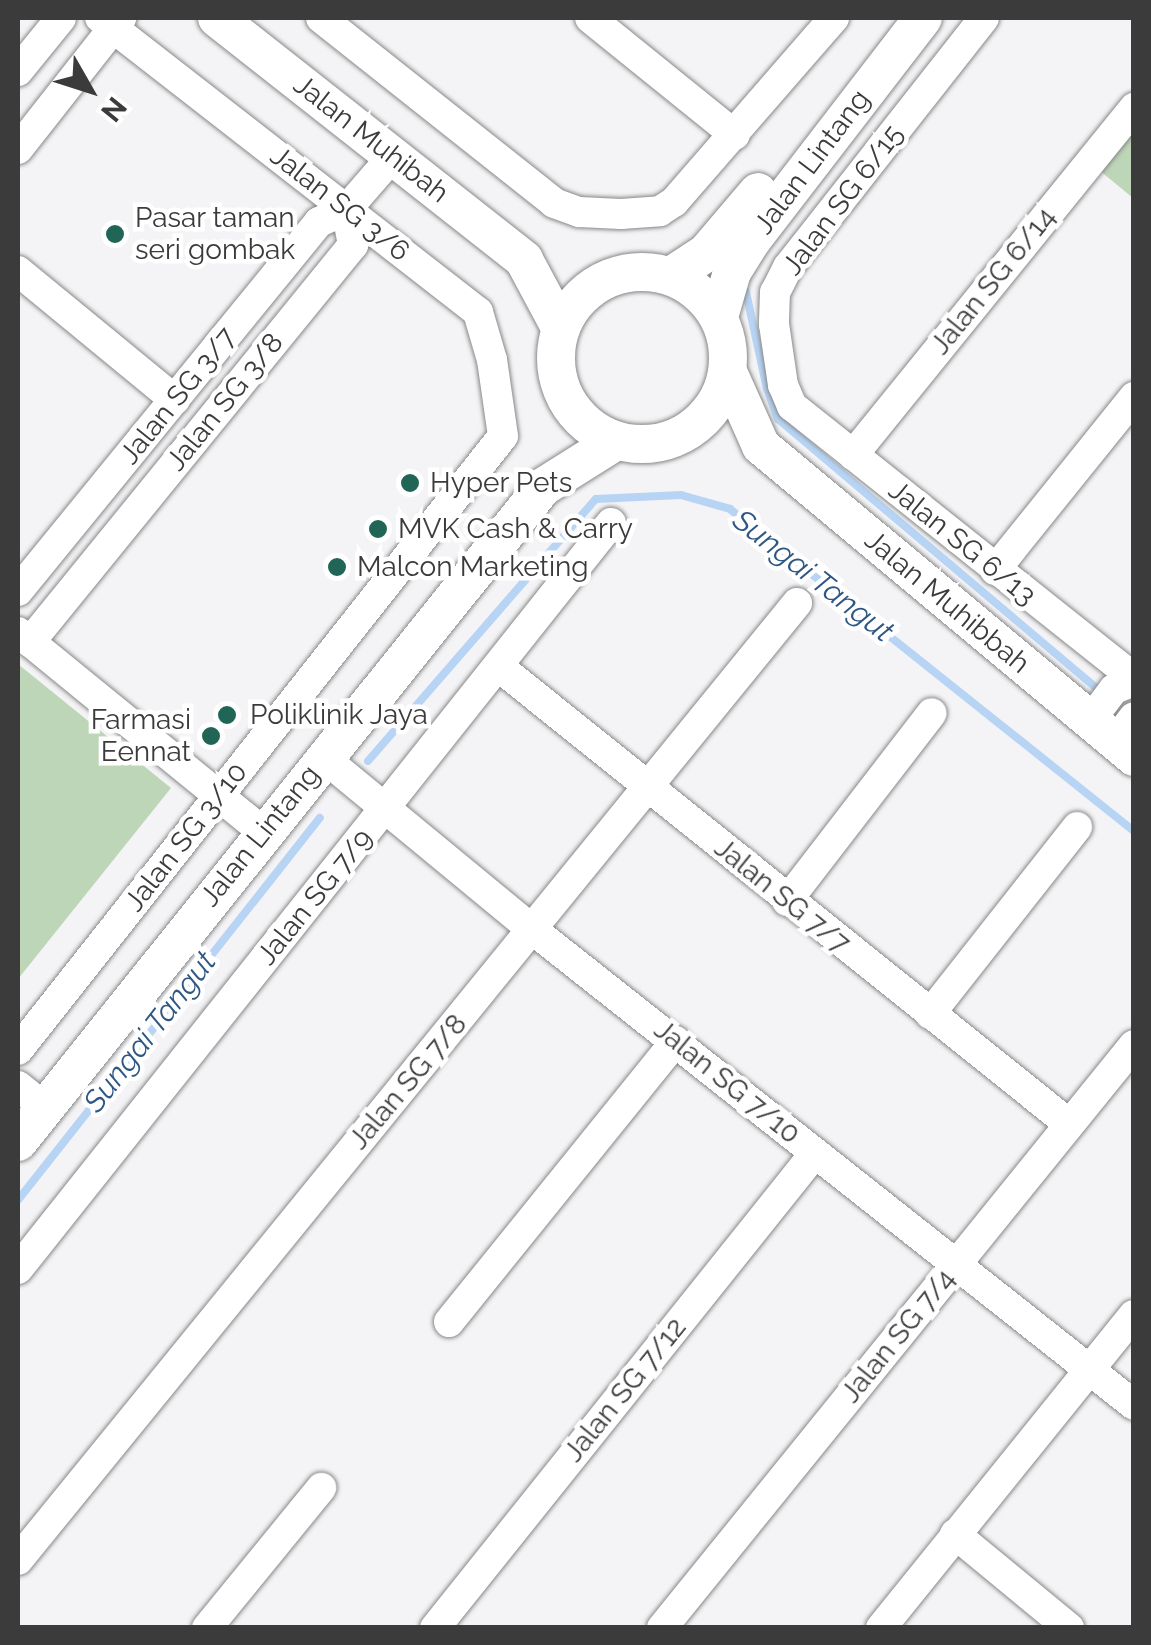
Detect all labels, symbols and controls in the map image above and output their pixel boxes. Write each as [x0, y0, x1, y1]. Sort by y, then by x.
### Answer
north arrow [40, 40, 140, 140]
street label: Jalan Muhibah [287, 68, 455, 210]
street label: Jalan Lintang [747, 83, 877, 241]
text: N [94, 91, 133, 128]
street label: Jalan SG 6/15 [776, 118, 910, 282]
street label: Jalan SG 3/6 [264, 139, 416, 269]
place label: Pasar taman seri gombak [135, 201, 295, 267]
street label: Jalan SG 6/14 [923, 201, 1063, 361]
marker: Pasar taman seri gombak [104, 223, 126, 245]
street label: Jalan SG 3/7 [113, 321, 243, 471]
street label: Jalan SG 3/8 [159, 326, 291, 478]
place label: Hyper Pets [430, 466, 573, 500]
marker: Hyper Pets [399, 472, 421, 494]
street label: Jalan SG 6/13 [882, 474, 1042, 612]
water label: Sungai Tangut [725, 502, 901, 650]
place label: MVK Cash & Carry [398, 512, 633, 546]
marker: MVK Cash & Carry [367, 518, 389, 540]
street label: Jalan Muhibbah [858, 523, 1036, 681]
place label: Malcon Marketing [357, 550, 589, 584]
marker: Malcon Marketing [326, 556, 348, 578]
place label: Poliklinik Jaya [250, 698, 429, 732]
marker: Poliklinik Jaya [214, 702, 240, 728]
place label: Farmasi Eennat [91, 703, 191, 769]
marker: Farmasi Eennat [200, 725, 222, 747]
street label: Jalan SG 3/10 [118, 756, 254, 918]
street label: Jalan Lintang [193, 759, 327, 913]
street label: Jalan SG 7/9 [250, 822, 380, 972]
street label: Jalan SG 7/7 [708, 831, 856, 961]
water label: Sungai Tangut [76, 944, 224, 1120]
street label: Jalan SG 7/8 [342, 1008, 474, 1156]
street label: Jalan SG 7/10 [647, 1013, 807, 1151]
street label: Jalan SG 7/4 [834, 1262, 962, 1410]
street label: Jalan SG 7/12 [557, 1311, 693, 1469]

